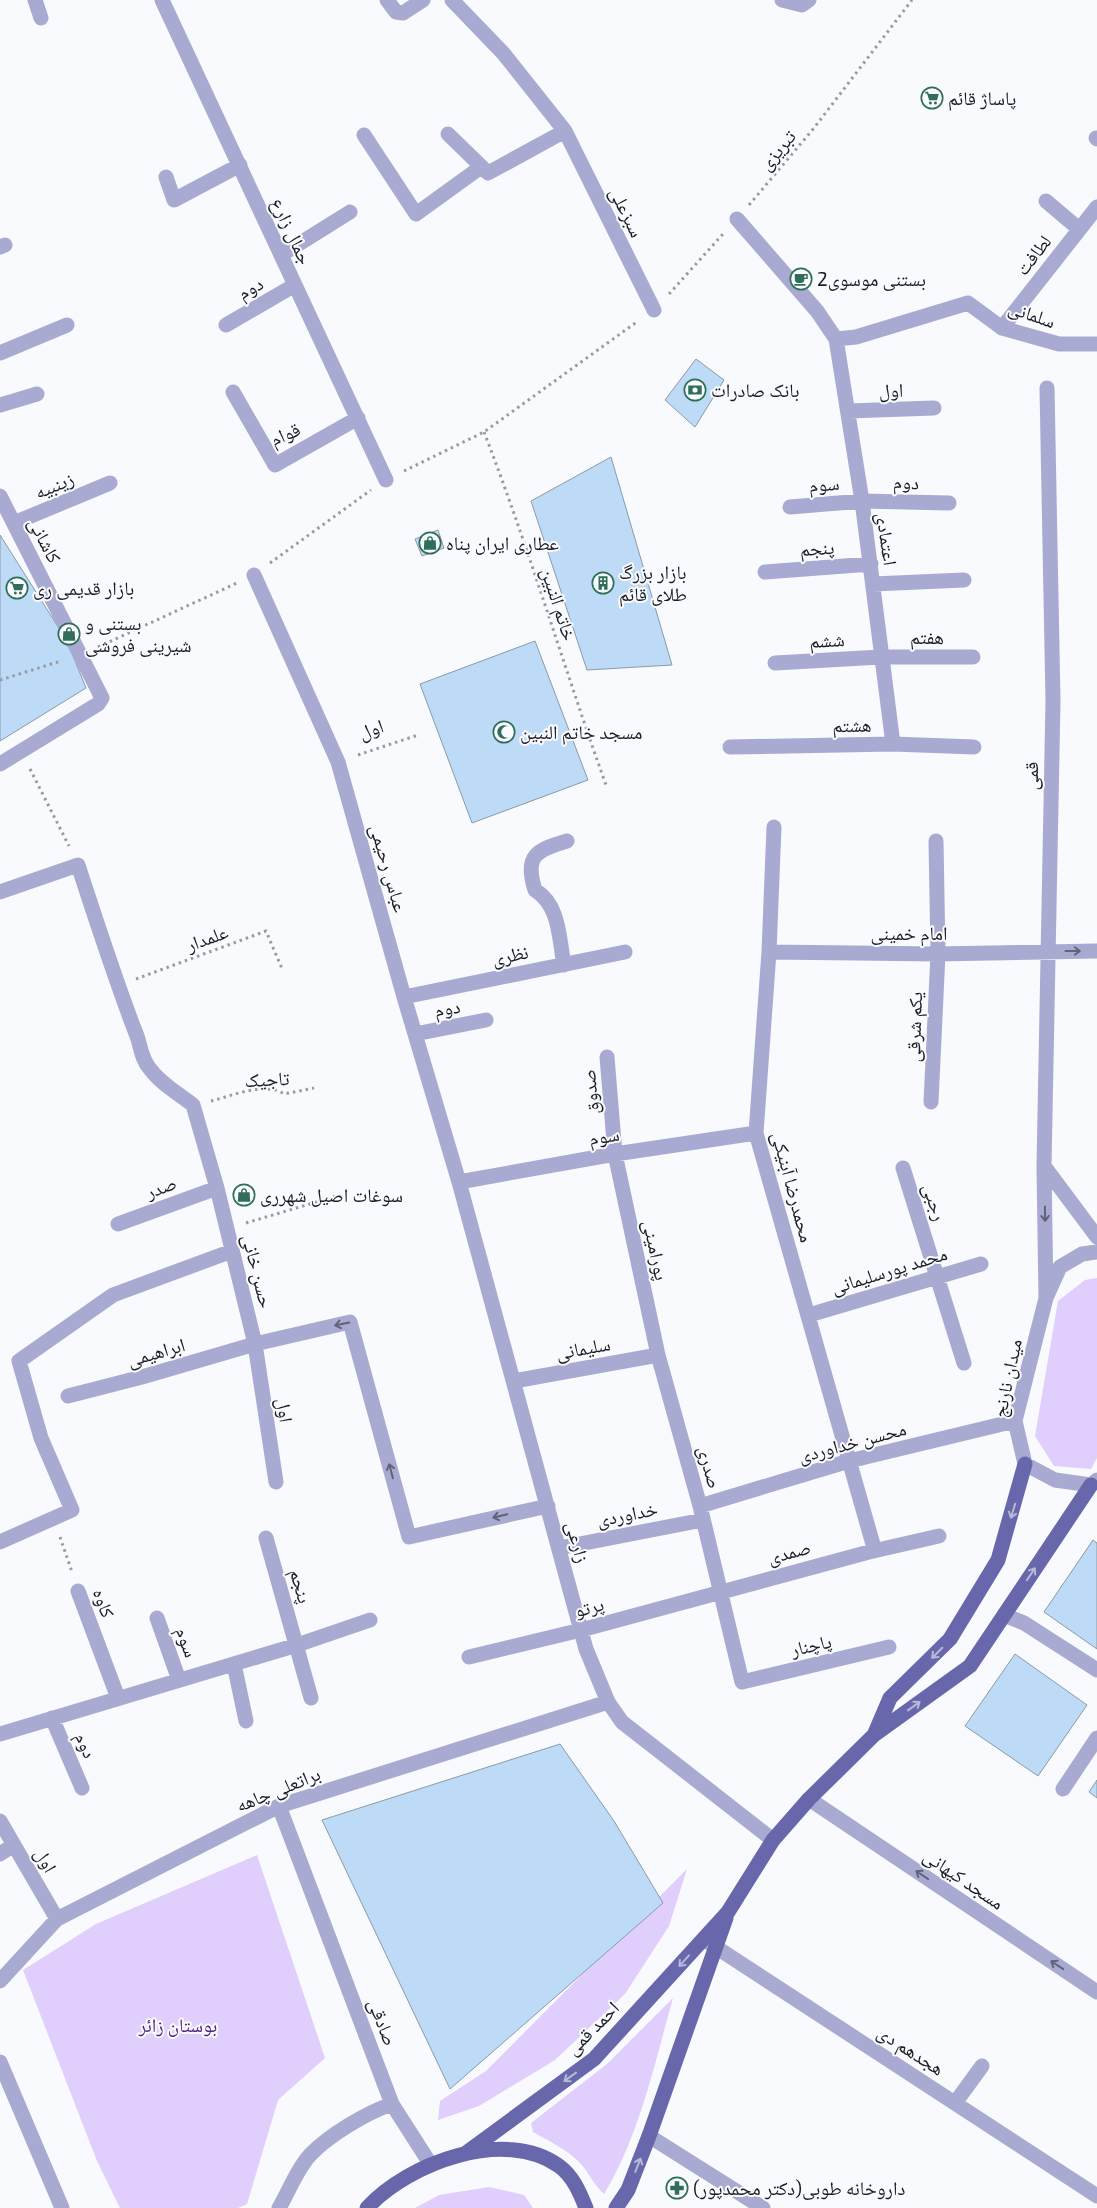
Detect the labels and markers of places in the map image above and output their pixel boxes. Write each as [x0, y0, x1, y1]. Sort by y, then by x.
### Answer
supermarket icon: پاساژ قائم [920, 86, 944, 110]
place label: پاساژ قائم [948, 86, 1016, 111]
cafe icon: بستنی موسوی2 [789, 267, 813, 291]
place label: بستنی موسوی2 [817, 267, 926, 291]
bank icon: بانک صادرات [683, 378, 707, 402]
place label: بانک صادرات [711, 378, 799, 402]
shop icon: عطاری ایران پناه [418, 531, 442, 555]
place label: عطاری ایران پناه [446, 531, 559, 555]
place label: بازار بزرگ طلای قائم [619, 560, 687, 607]
building icon: بازار بزرگ طلای قائم [591, 571, 615, 595]
supermarket icon: بازار قدیمی ری [5, 576, 29, 600]
place label: بازار قدیمی ری [33, 576, 134, 600]
place label: بستنی و شیرینی فروشی [85, 611, 191, 657]
shop icon: بستنی و شیرینی فروشی [57, 622, 81, 646]
mosque icon: مسجد خاتم النبین [492, 720, 516, 744]
place label: مسجد خاتم النبین [520, 720, 642, 745]
shop icon: سوغات اصیل شهرری [232, 1183, 256, 1207]
place label: سوغات اصیل شهرری [260, 1183, 403, 1207]
pharmacy icon: داروخانه طوبی(دکتر محمدپور) [665, 2176, 689, 2200]
place label: داروخانه طوبی(دکتر محمدپور) [693, 2176, 905, 2200]

